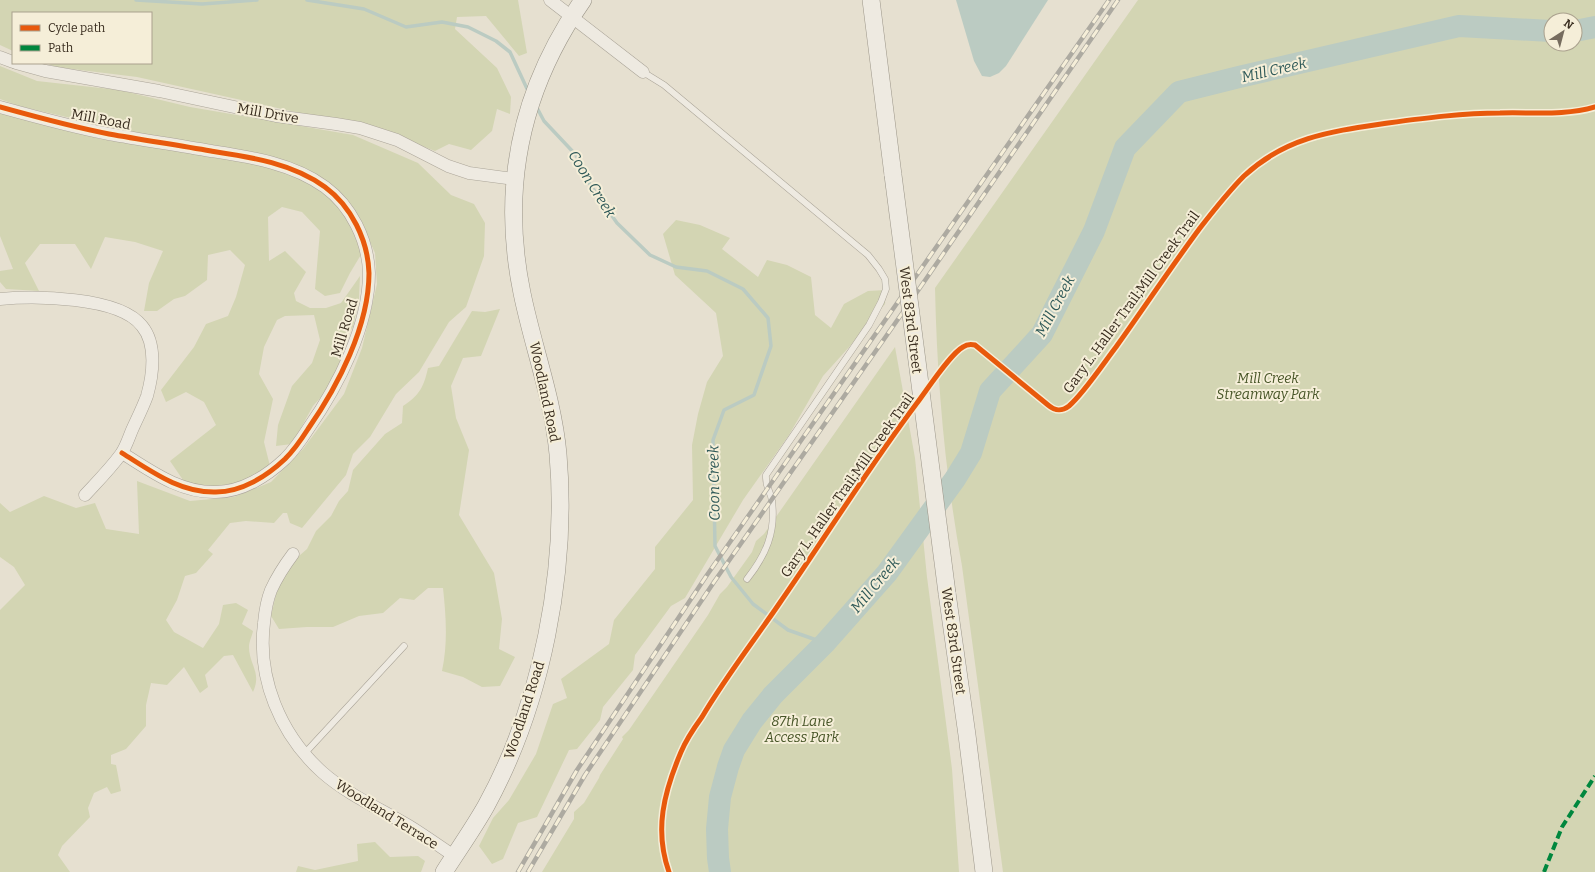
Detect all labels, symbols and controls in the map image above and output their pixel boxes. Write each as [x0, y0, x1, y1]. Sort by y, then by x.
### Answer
legend [12, 12, 152, 64]
north arrow [1543, 12, 1583, 52]
text: N [1561, 17, 1576, 32]
text: Cycle path [48, 21, 106, 35]
text: Path [48, 41, 74, 55]
water label: Mill Creek [1240, 54, 1309, 86]
street label: Mill Drive [236, 100, 300, 127]
street label: Mill Road [70, 105, 132, 134]
water label: Coon Creek [564, 147, 620, 222]
street label: Gary L. Haller Trail;Mill Creek Trail [1060, 208, 1203, 397]
street label: West 83rd Street [895, 265, 926, 375]
water label: Mill Creek [1031, 272, 1079, 340]
street label: Mill Road [328, 297, 361, 360]
street label: Woodland Road [526, 340, 563, 444]
park label: Mill Creek Streamway Park [1216, 370, 1320, 403]
street label: Gary L. Haller Trail;Mill Creek Trail [777, 390, 918, 581]
water label: Coon Creek [704, 444, 724, 521]
water label: Mill Creek [847, 553, 904, 616]
street label: West 83rd Street [938, 586, 969, 696]
street label: Woodland Road [501, 659, 548, 761]
park label: 87th Lane Access Park [764, 713, 840, 746]
street label: Woodland Terrace [332, 776, 441, 853]

